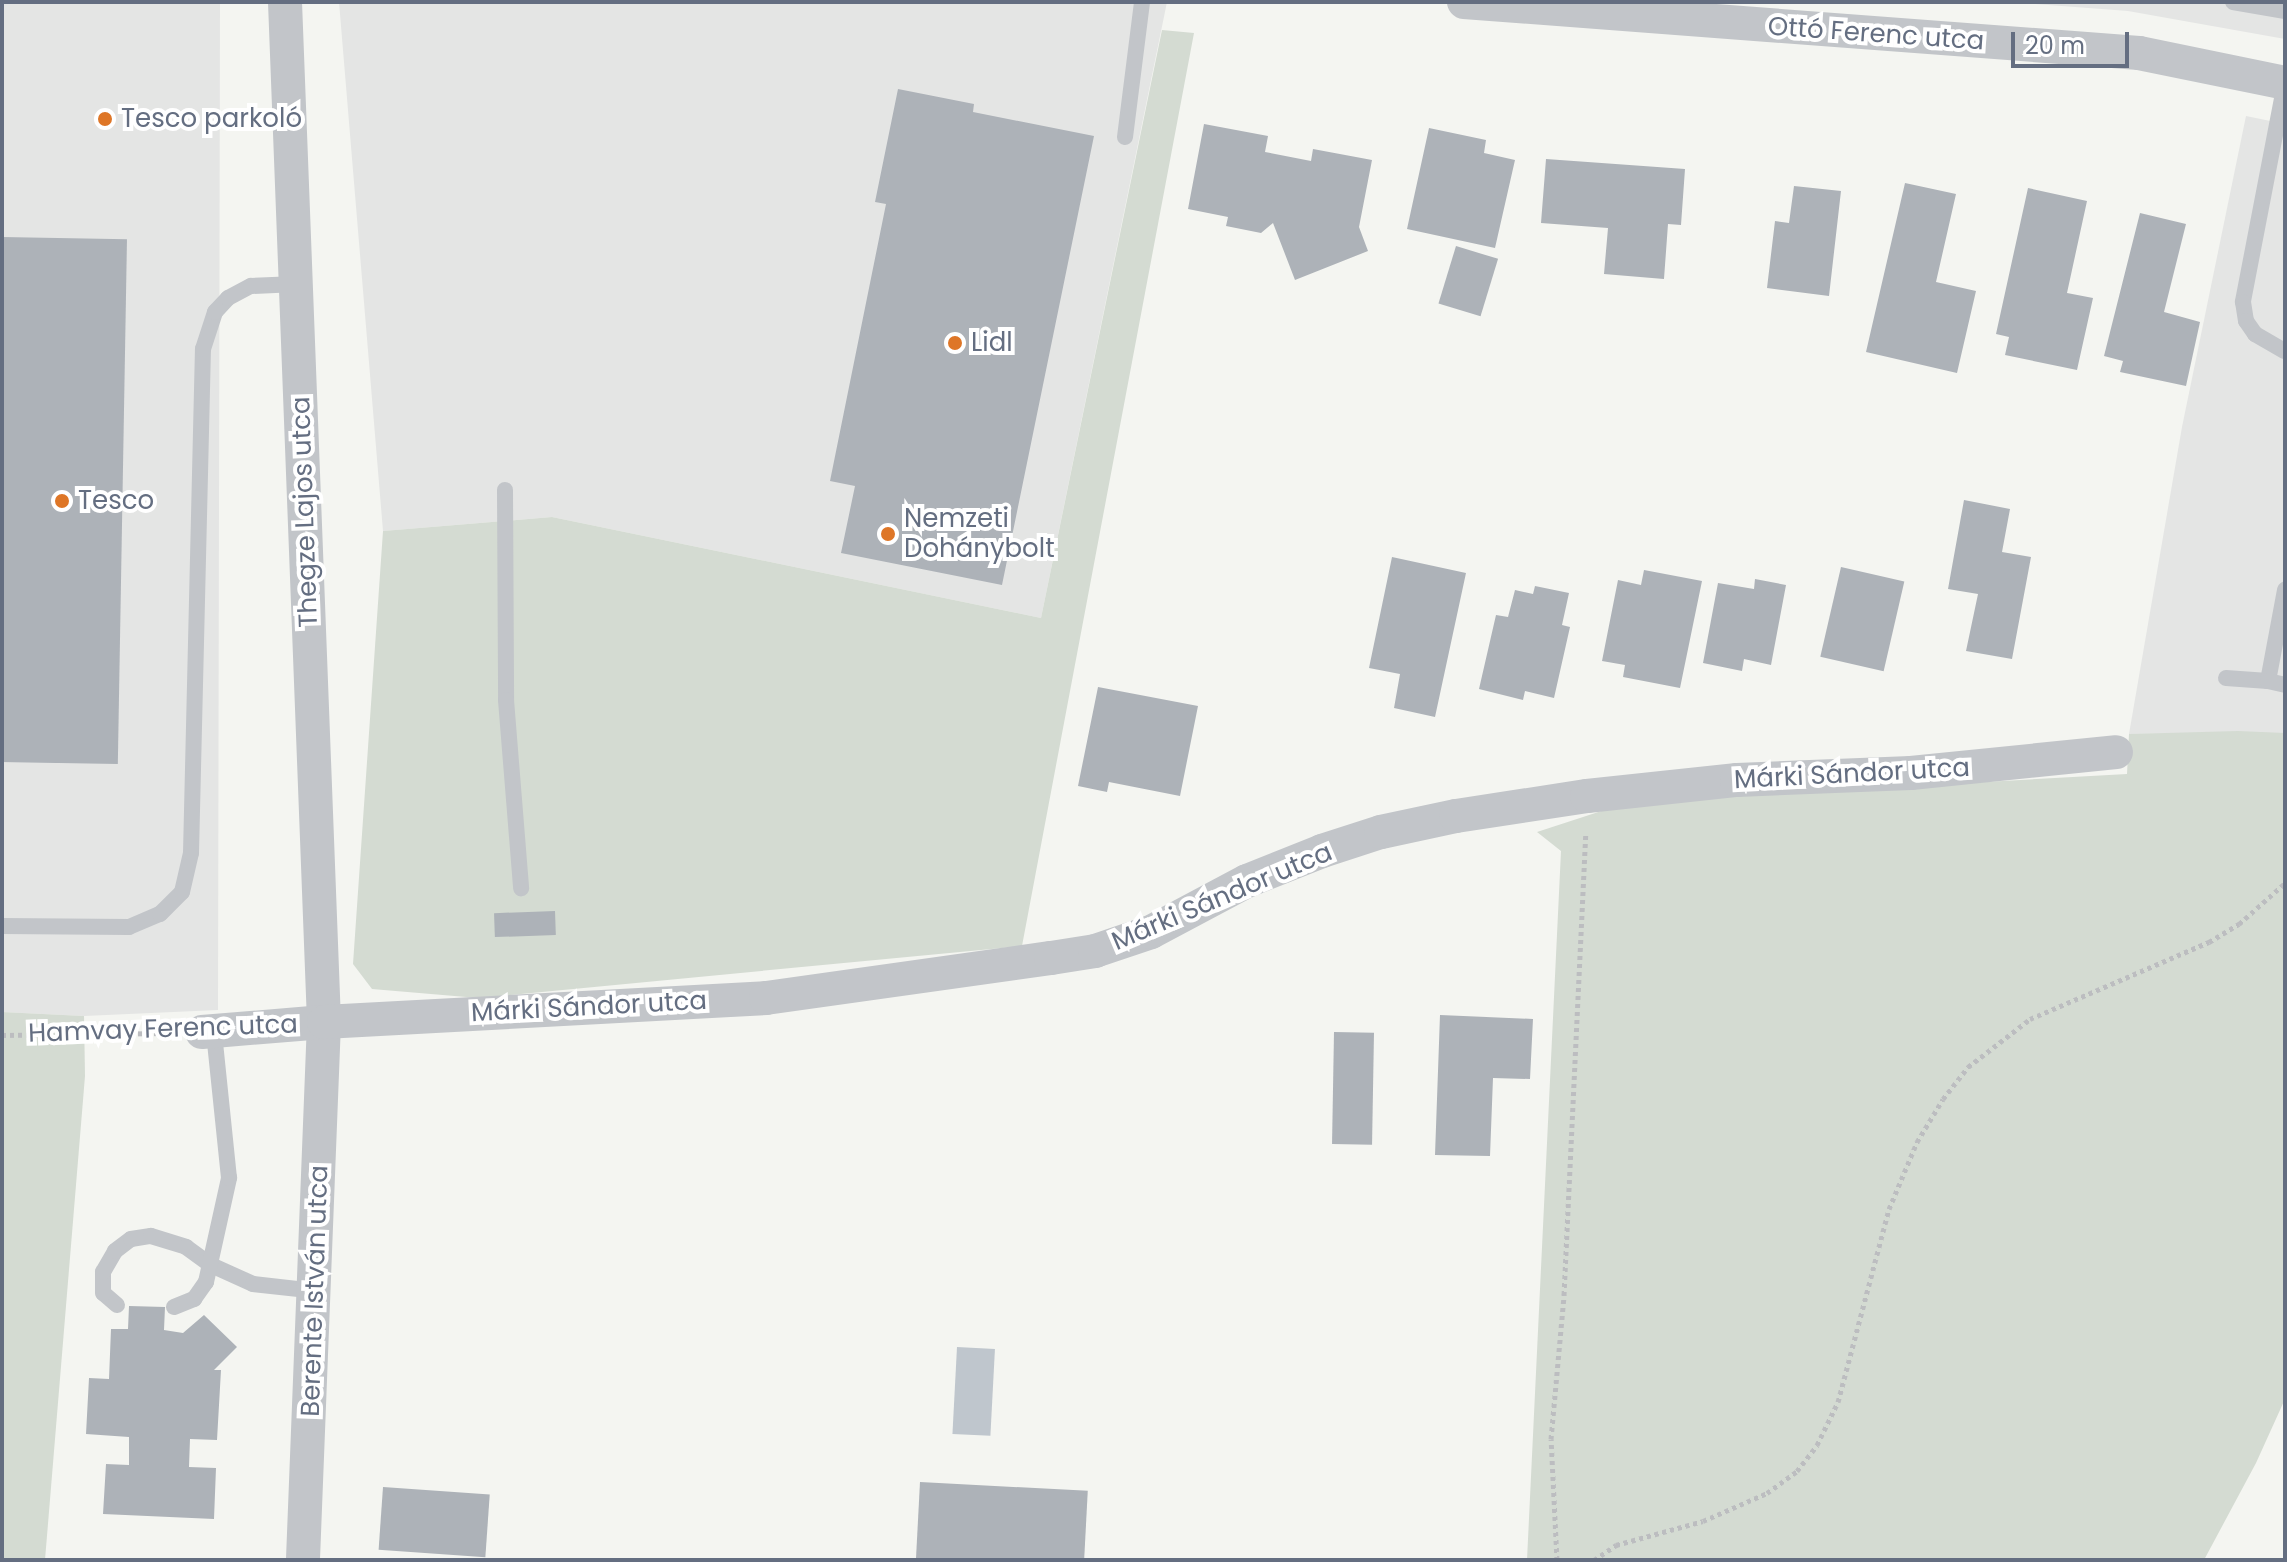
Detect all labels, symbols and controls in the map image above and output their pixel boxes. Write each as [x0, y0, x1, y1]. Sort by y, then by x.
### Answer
street label: Ottó Ferenc utca [1767, 11, 1985, 57]
scale bar [2015, 16, 2133, 66]
text: 20 m [2025, 29, 2085, 62]
place label: Tesco parkoló [121, 103, 302, 135]
marker: Tesco parkoló [96, 110, 114, 128]
place label: Lidl [971, 327, 1013, 359]
marker: Lidl [946, 334, 964, 352]
street label: Thegze Lajos utca [285, 396, 325, 628]
place label: Tesco [78, 485, 154, 517]
marker: Tesco [53, 492, 71, 510]
place label: Nemzeti Dohánybolt [904, 503, 1055, 564]
marker: Nemzeti Dohánybolt [879, 525, 897, 543]
street label: Márki Sándor utca [1733, 752, 1971, 796]
street label: Márki Sándor utca [1107, 836, 1337, 958]
street label: Márki Sándor utca [470, 985, 708, 1029]
street label: Hamvay Ferenc utca [28, 1009, 298, 1049]
street label: Berente István utca [295, 1165, 335, 1417]

